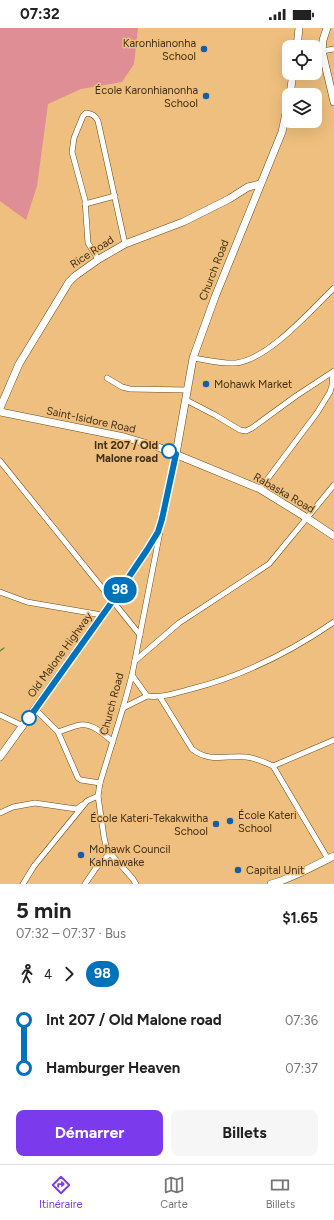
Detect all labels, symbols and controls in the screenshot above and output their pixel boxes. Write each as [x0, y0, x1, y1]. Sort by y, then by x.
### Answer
text: 07:32 [20, 5, 60, 23]
place label: Karonhianonha School [123, 37, 196, 63]
map controls [282, 40, 322, 128]
button: locate [282, 40, 322, 80]
marker: Karonhianonha School [199, 44, 209, 54]
place label: École Karonhianonha School [95, 84, 198, 110]
button: layers [282, 88, 322, 128]
marker: École Karonhianonha School [201, 91, 211, 101]
street label: Rice Road [68, 233, 116, 271]
street label: Church Road [196, 238, 232, 302]
place label: Mohawk Market [214, 378, 292, 391]
marker: Mohawk Market [201, 379, 211, 389]
street label: Saint-Isidore Road [45, 404, 137, 436]
place label: Int 207 / Old Malone road [94, 439, 158, 465]
marker: Int 207 / Old Malone road [161, 443, 177, 459]
street label: Rabaska Road [251, 470, 317, 516]
line badge: 98 [102, 577, 138, 603]
text: 98 [112, 581, 128, 598]
street label: Old Malone Highway [25, 610, 95, 700]
street label: Church Road [97, 671, 127, 737]
unlabelled marker [21, 710, 37, 726]
place label: École Kateri School [238, 809, 297, 835]
place label: École Kateri-Tekakwitha School [90, 812, 208, 838]
marker: École Kateri School [225, 816, 235, 826]
marker: École Kateri-Tekakwitha School [211, 819, 221, 829]
place label: Mohawk Council Kahnawake [89, 843, 171, 869]
marker: Mohawk Council Kahnawake [76, 850, 86, 860]
place label: Capital Unit [246, 864, 304, 877]
marker: Capital Unit [233, 865, 243, 875]
text: 5 min [16, 897, 71, 924]
text: $1.65 [282, 909, 318, 927]
text: 07:32 – 07:37 · Bus [16, 926, 126, 941]
icon: walk [16, 963, 38, 985]
icon: forward [58, 963, 80, 985]
text: 98 [94, 965, 111, 982]
text: 4 [44, 967, 52, 982]
text: Int 207 / Old Malone road [46, 1011, 222, 1029]
text: 07:36 [285, 1013, 318, 1028]
text: Hamburger Heaven [46, 1059, 180, 1077]
text: 07:37 [285, 1061, 318, 1076]
button: Démarrer [16, 1110, 163, 1156]
button: Billets [171, 1110, 318, 1156]
tab: Itinéraire [39, 1174, 82, 1211]
tab: Carte [160, 1174, 188, 1211]
tab: Billets [266, 1174, 295, 1211]

